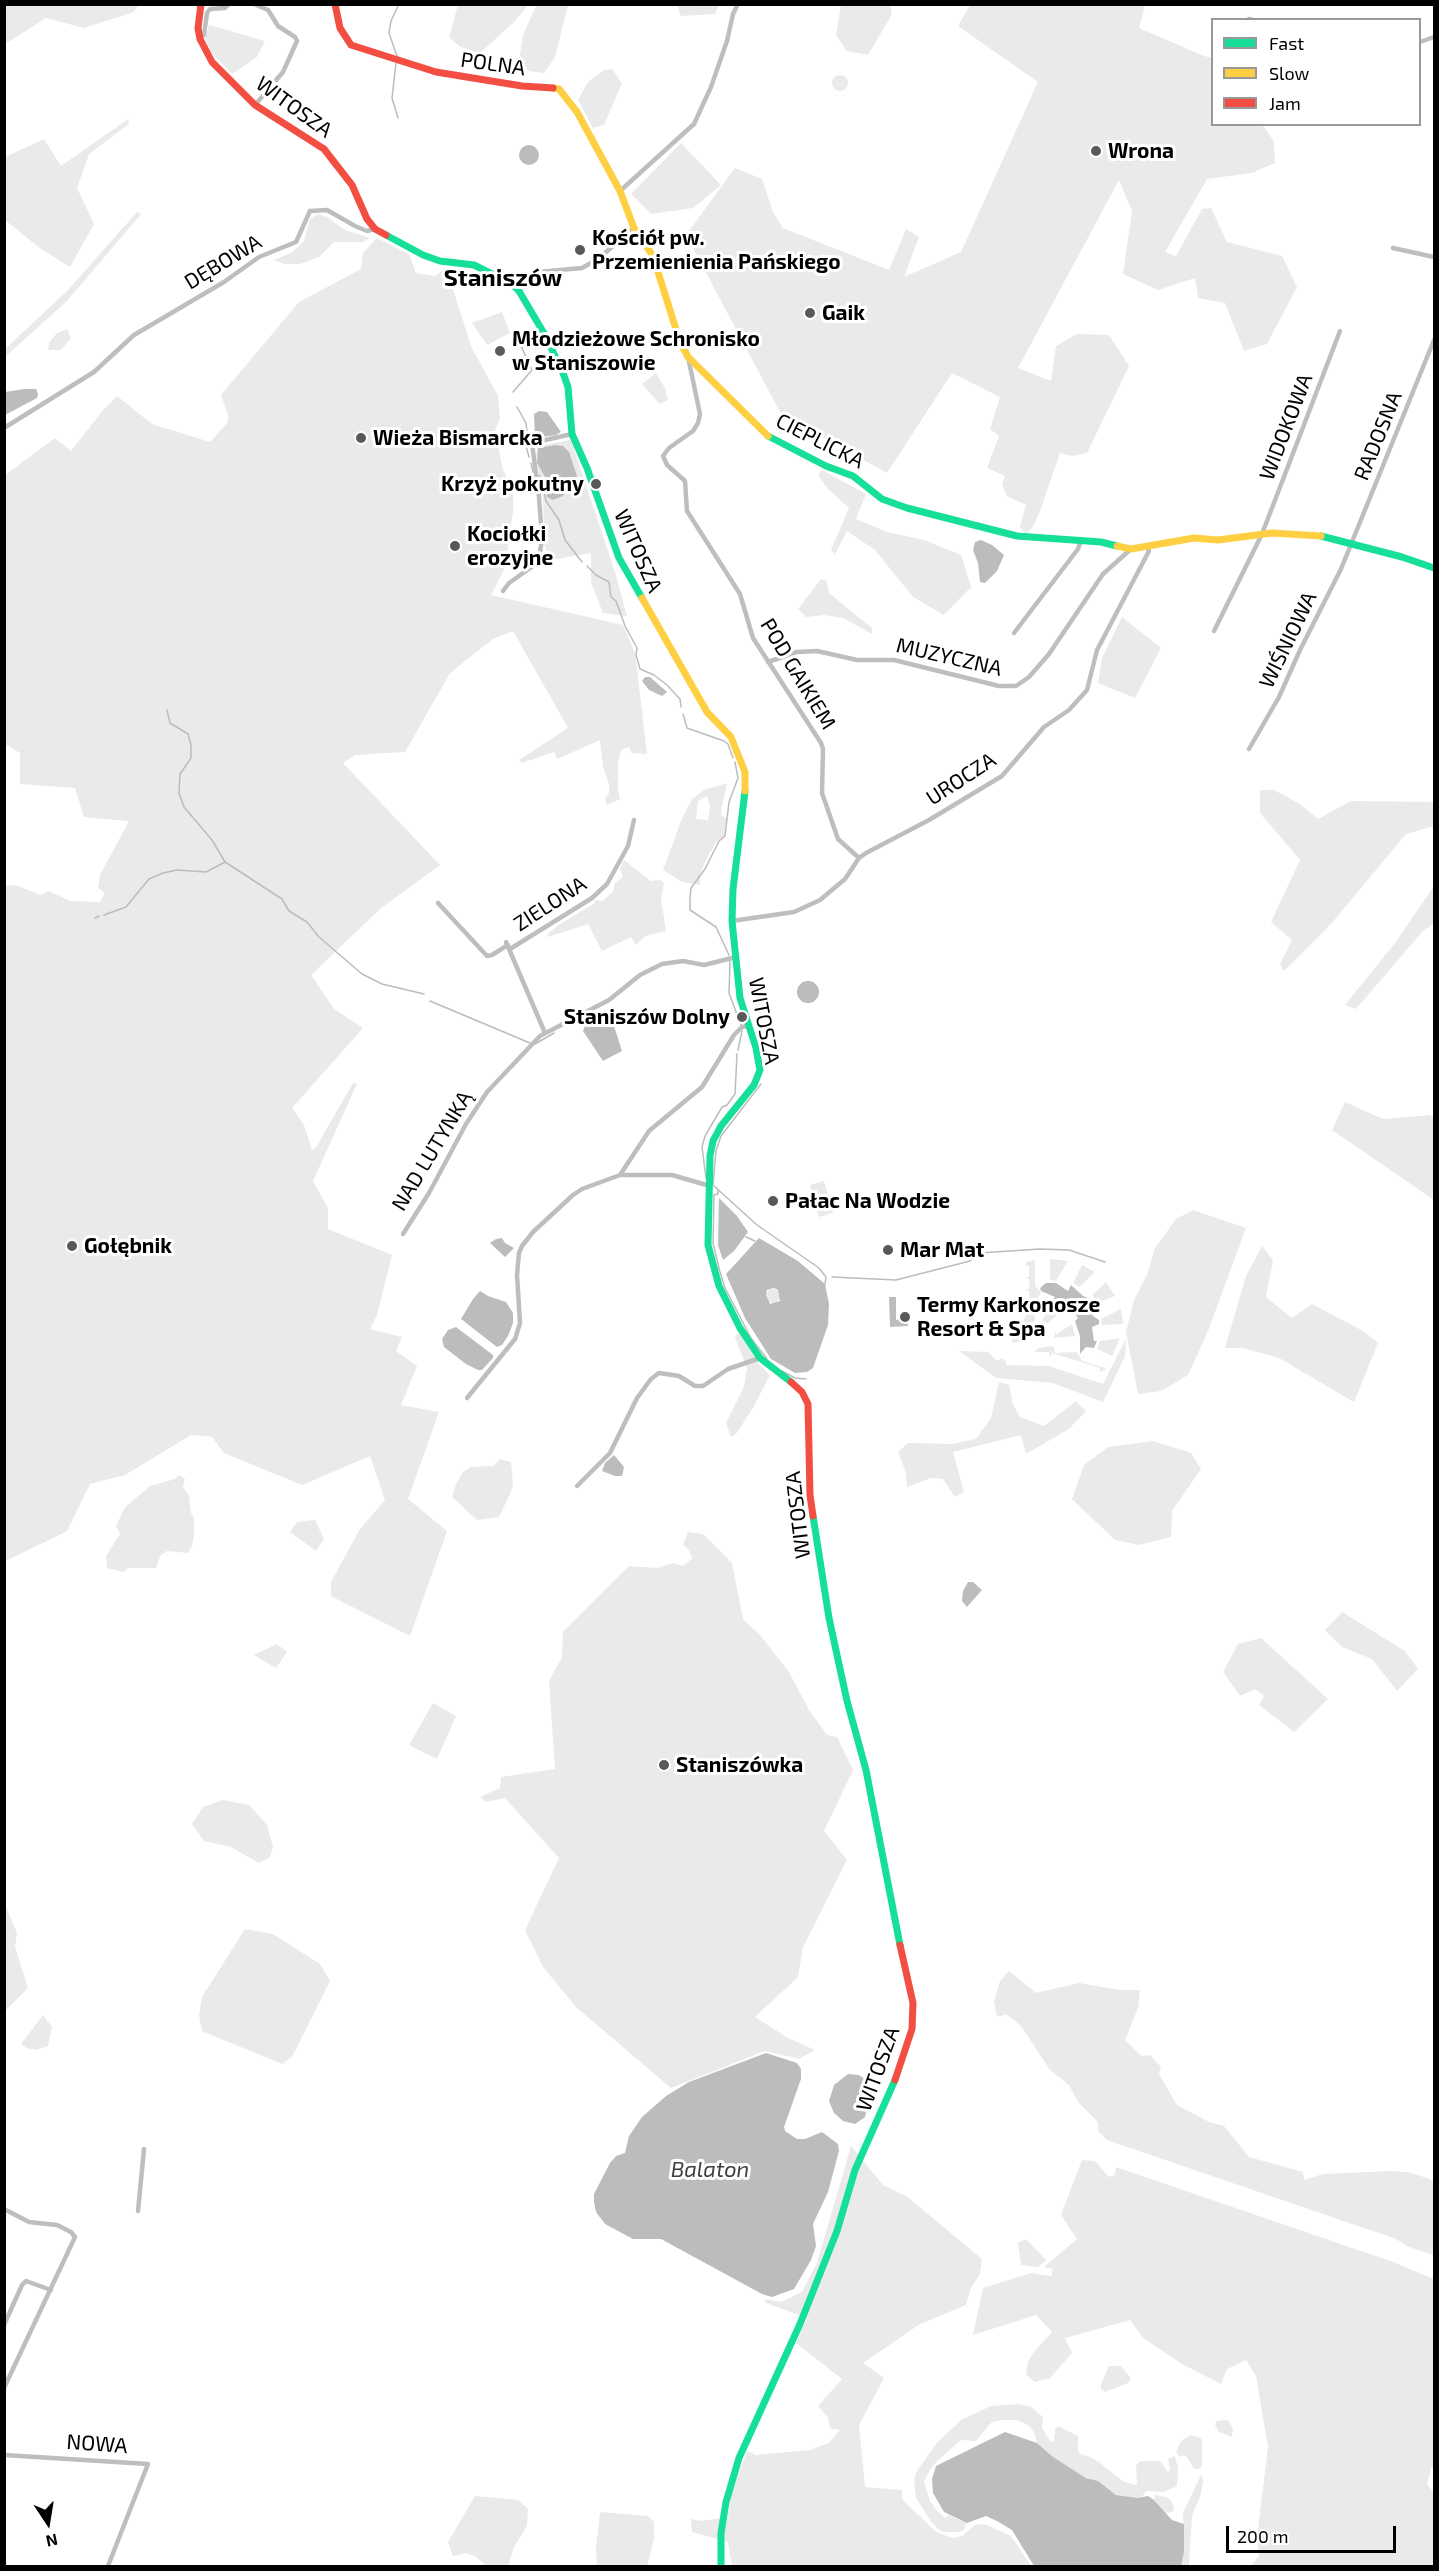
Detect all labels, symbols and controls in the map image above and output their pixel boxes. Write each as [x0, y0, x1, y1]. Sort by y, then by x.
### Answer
legend [1211, 18, 1421, 126]
text: Fast [1269, 32, 1304, 54]
street label: POLNA [459, 47, 527, 81]
text: Slow [1269, 62, 1309, 84]
street label: WITOSZA [251, 71, 337, 143]
text: Jam [1269, 92, 1301, 114]
place label: Wrona [1108, 138, 1174, 164]
marker: Wrona [1089, 144, 1103, 158]
place label: Kościół pw. Przemienienia Pańskiego [592, 225, 841, 275]
street label: DĘBOWA [180, 229, 266, 295]
marker: Kościół pw. Przemienienia Pańskiego [573, 243, 587, 257]
district label: Staniszów [444, 264, 562, 292]
place label: Gaik [822, 300, 865, 326]
marker: Gaik [803, 306, 817, 320]
place label: Młodzieżowe Schronisko w Staniszowie [512, 326, 760, 376]
marker: Młodzieżowe Schronisko w Staniszowie [493, 344, 507, 358]
street label: WIDOKOWA [1254, 370, 1318, 484]
street label: RADOSNA [1349, 388, 1407, 484]
street label: CIEPLICKA [772, 408, 868, 474]
place label: Wieża Bismarcka [373, 425, 543, 451]
marker: Wieża Bismarcka [354, 431, 368, 445]
place label: Krzyż pokutny [441, 471, 584, 497]
marker: Krzyż pokutny [589, 477, 603, 491]
street label: WITOSZA [609, 506, 667, 596]
place label: Kociołki erozyjne [467, 521, 553, 571]
marker: Kociołki erozyjne [448, 539, 462, 553]
street label: WIŚNIOWA [1254, 588, 1322, 692]
street label: POD GAIKIEM [755, 614, 841, 734]
street label: MUZYCZNA [894, 633, 1004, 681]
street label: UROCZA [921, 747, 1001, 811]
street label: ZIELONA [509, 871, 591, 937]
street label: WITOSZA [743, 975, 785, 1067]
place label: Staniszów Dolny [564, 1004, 730, 1030]
marker: Staniszów Dolny [735, 1010, 749, 1024]
street label: NAD LUTYNKĄ [386, 1087, 478, 1215]
place label: Pałac Na Wodzie [785, 1188, 950, 1214]
marker: Pałac Na Wodzie [766, 1194, 780, 1208]
place label: Gołębnik [84, 1233, 172, 1259]
place label: Mar Mat [900, 1237, 984, 1263]
marker: Gołębnik [65, 1239, 79, 1253]
marker: Mar Mat [881, 1243, 895, 1257]
place label: Termy Karkonosze Resort & Spa [917, 1292, 1100, 1342]
marker: Termy Karkonosze Resort & Spa [898, 1310, 912, 1324]
street label: WITOSZA [780, 1470, 816, 1560]
place label: Staniszówka [676, 1752, 803, 1778]
marker: Staniszówka [657, 1758, 671, 1772]
street label: WITOSZA [851, 2023, 905, 2115]
water label: Balaton [671, 2157, 749, 2183]
street label: NOWA [66, 2429, 128, 2459]
north arrow [18, 2493, 78, 2553]
scale bar [1229, 2514, 1398, 2552]
text: 200 m [1237, 2525, 1289, 2547]
text: N [44, 2531, 59, 2552]

